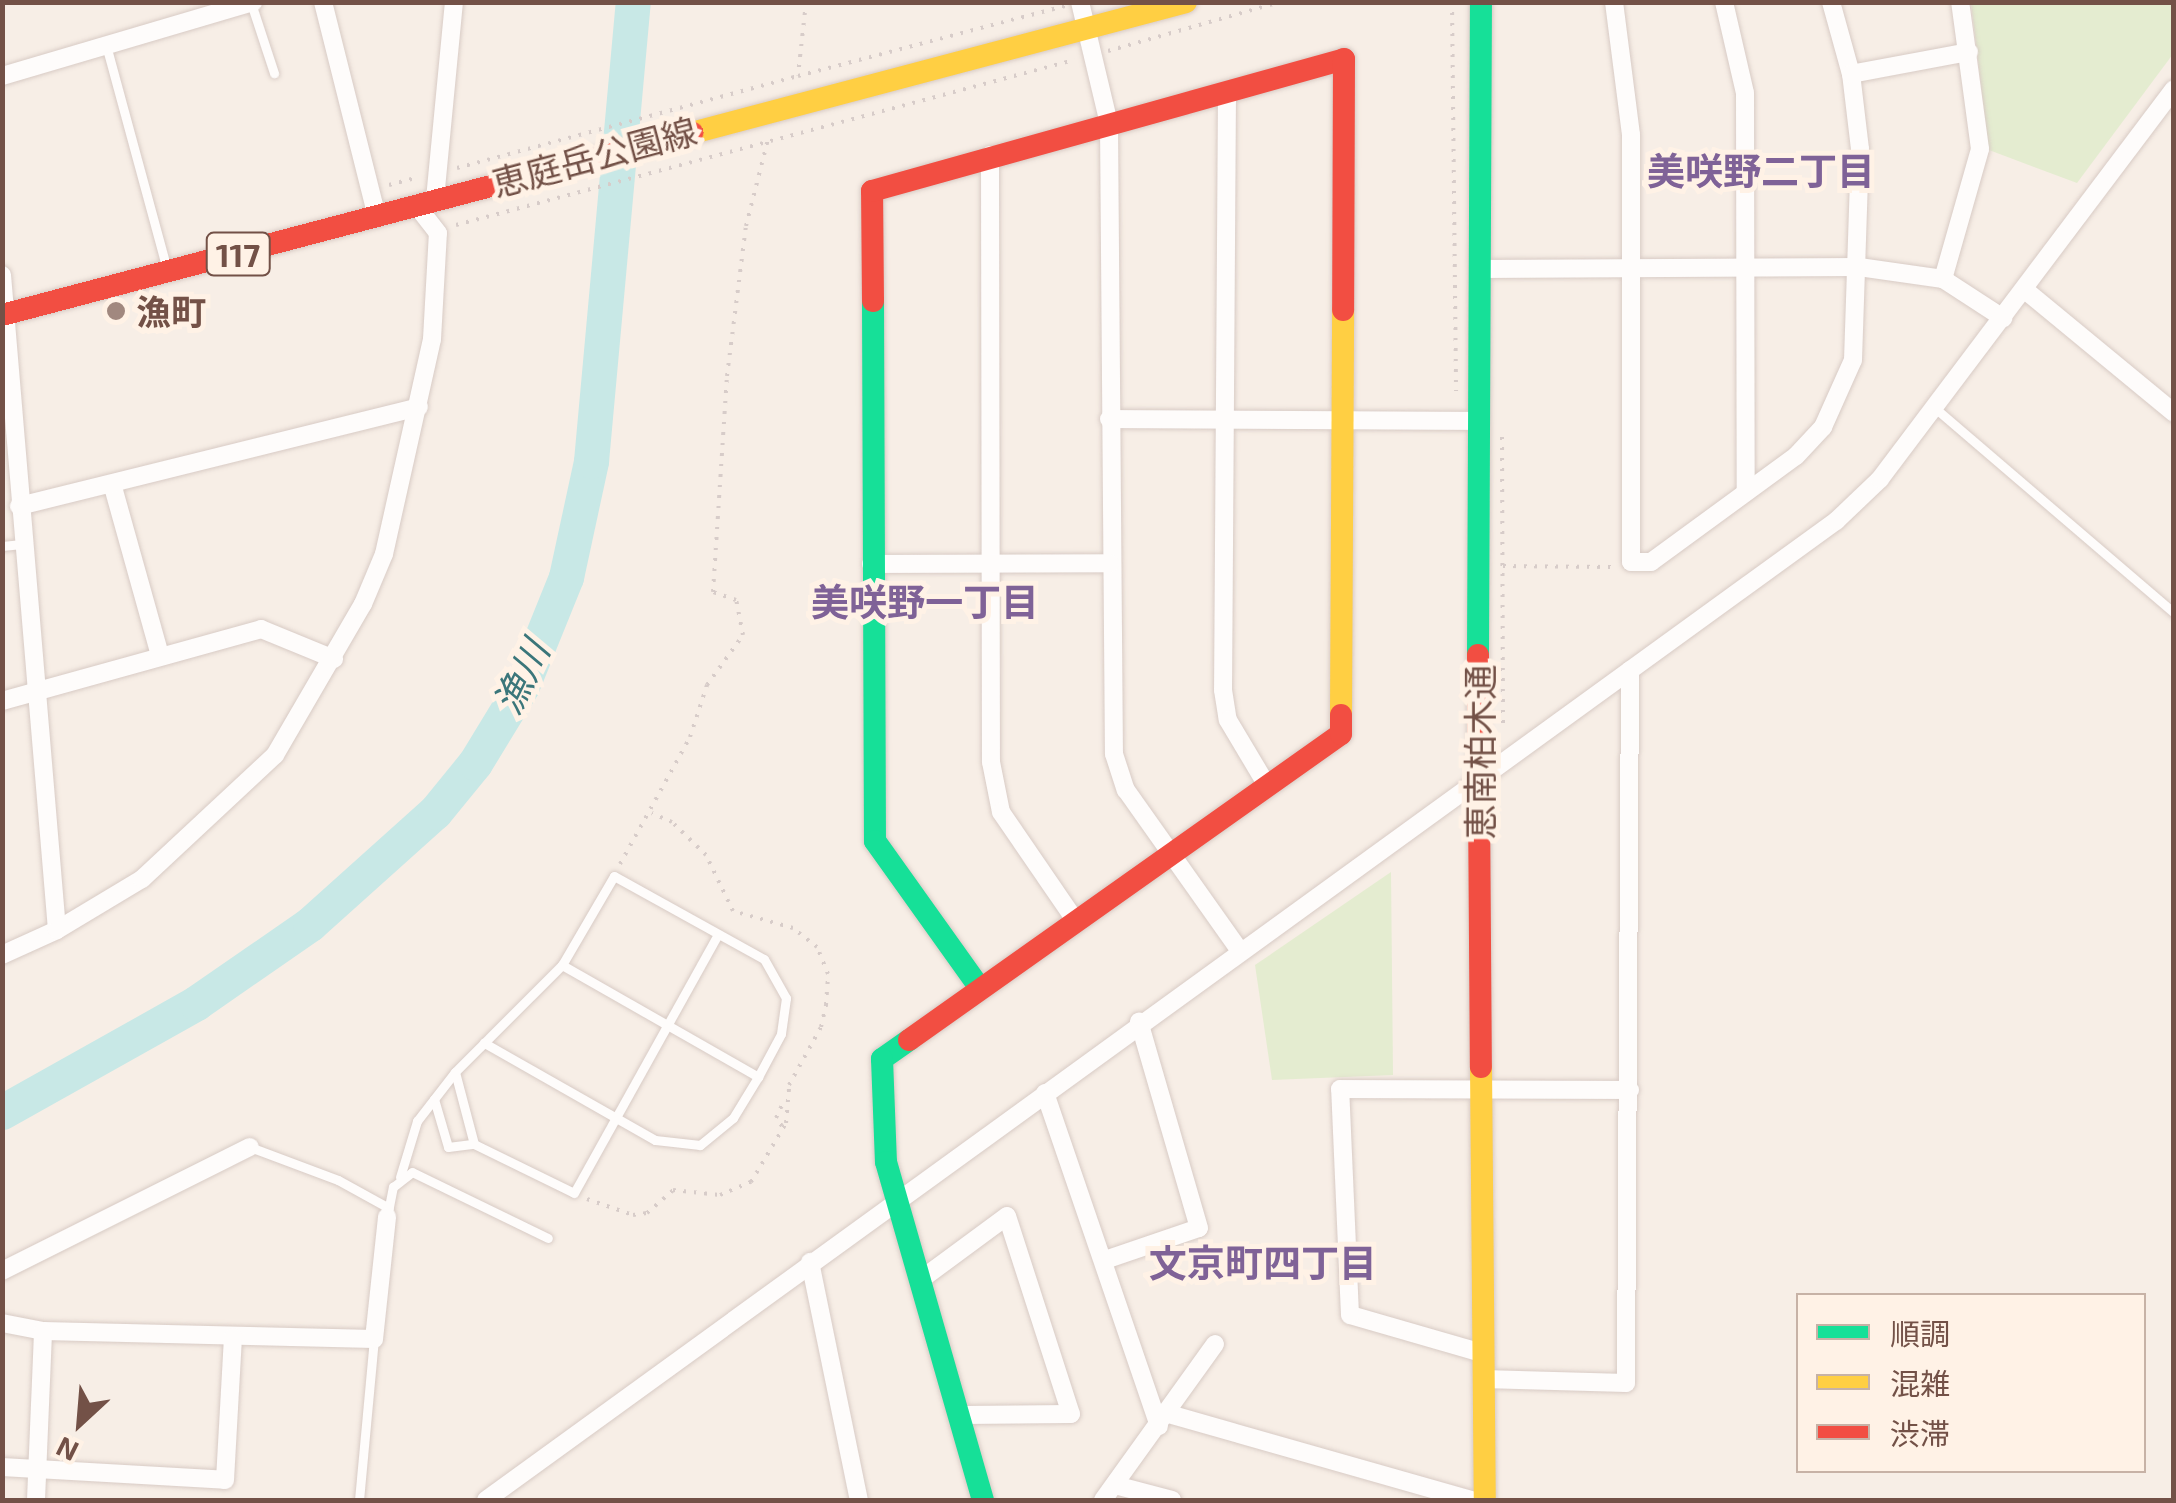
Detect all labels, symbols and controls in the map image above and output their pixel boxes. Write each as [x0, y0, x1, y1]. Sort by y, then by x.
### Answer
street label: 恵庭岳公園線 [487, 109, 701, 203]
district label: 美咲野二丁目 [1647, 148, 1875, 194]
road number: 117 [206, 227, 270, 281]
place label: 漁町 [136, 290, 206, 332]
marker: 漁町 [105, 300, 127, 322]
district label: 美咲野一丁目 [811, 579, 1039, 625]
water label: 漁川 [484, 633, 558, 721]
street label: 恵南柏木通 [1458, 665, 1500, 839]
district label: 文京町四丁目 [1149, 1240, 1377, 1286]
legend [1796, 1293, 2146, 1473]
text: 順調 [1890, 1315, 1950, 1351]
text: 混雑 [1890, 1365, 1950, 1401]
north arrow [30, 1373, 130, 1473]
text: 渋滞 [1890, 1415, 1950, 1451]
text: N [50, 1430, 83, 1470]

